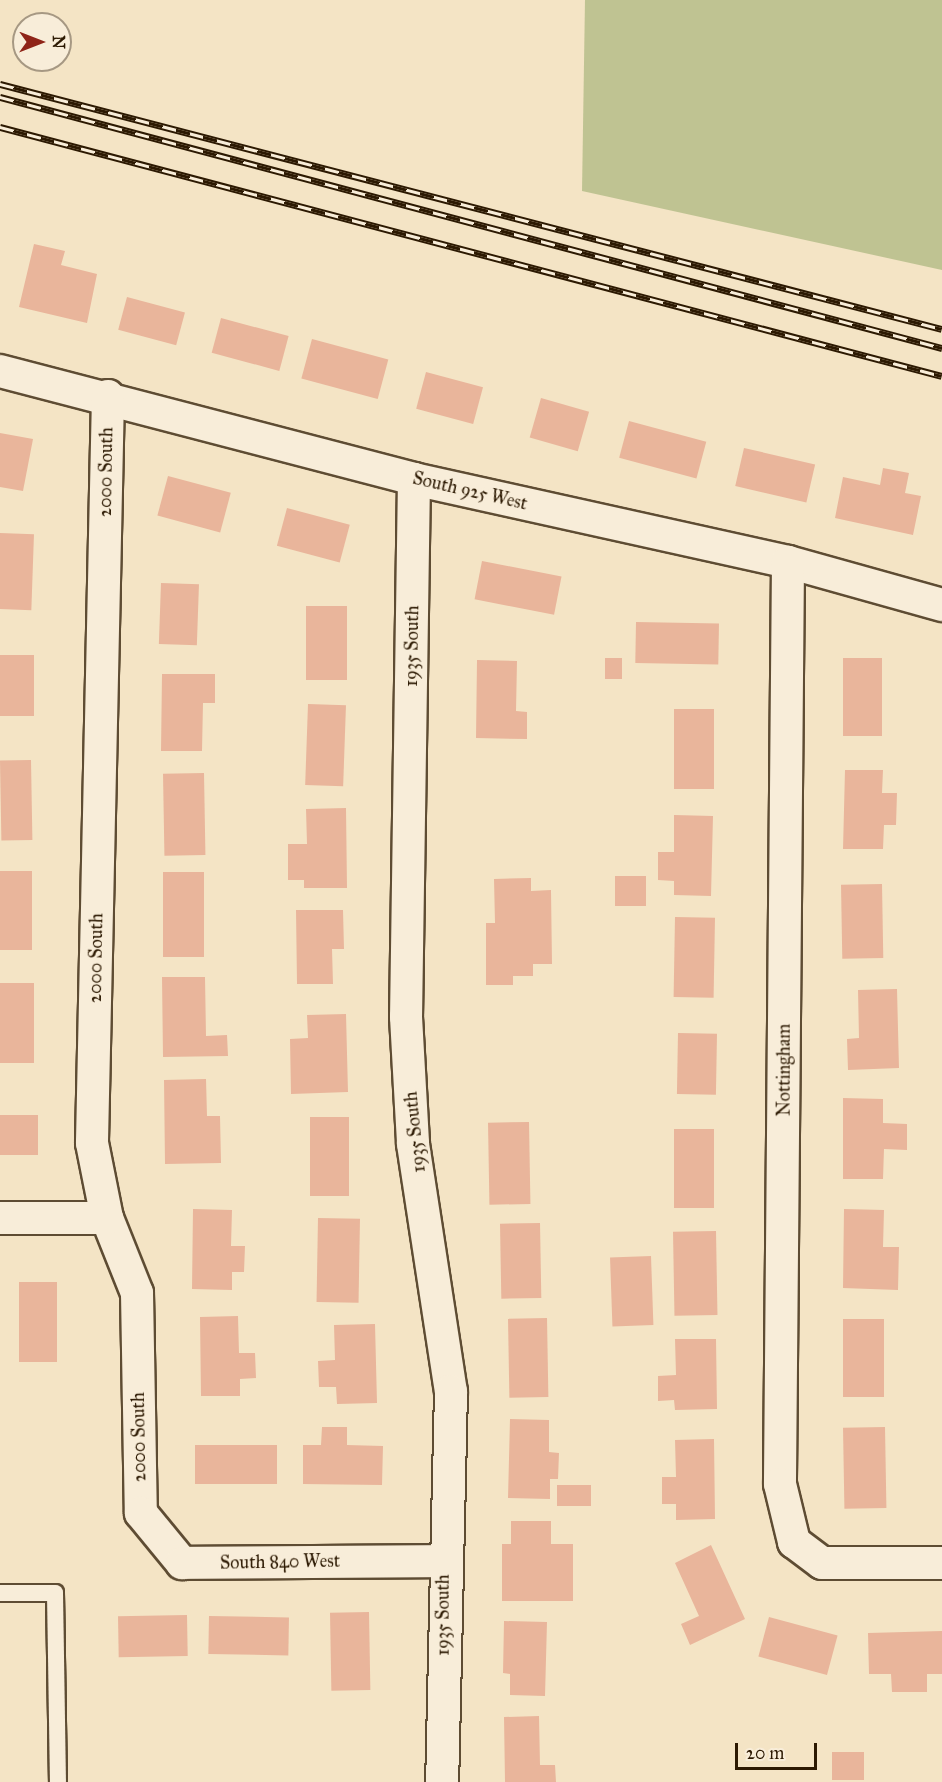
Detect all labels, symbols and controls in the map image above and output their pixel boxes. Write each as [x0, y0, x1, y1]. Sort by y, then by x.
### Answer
north arrow [12, 12, 72, 72]
text: N [49, 35, 68, 49]
street label: 2000 South [94, 427, 118, 517]
street label: South 925 West [411, 467, 529, 515]
street label: 1935 South [400, 605, 424, 687]
street label: 2000 South [84, 913, 108, 1003]
street label: Nottingham [773, 1024, 795, 1116]
street label: 1935 South [400, 1090, 430, 1174]
street label: 2000 South [127, 1392, 151, 1482]
street label: South 840 West [220, 1550, 340, 1574]
street label: 1935 South [432, 1574, 454, 1656]
scale bar [738, 1731, 820, 1769]
text: 20 m [746, 1742, 784, 1764]

